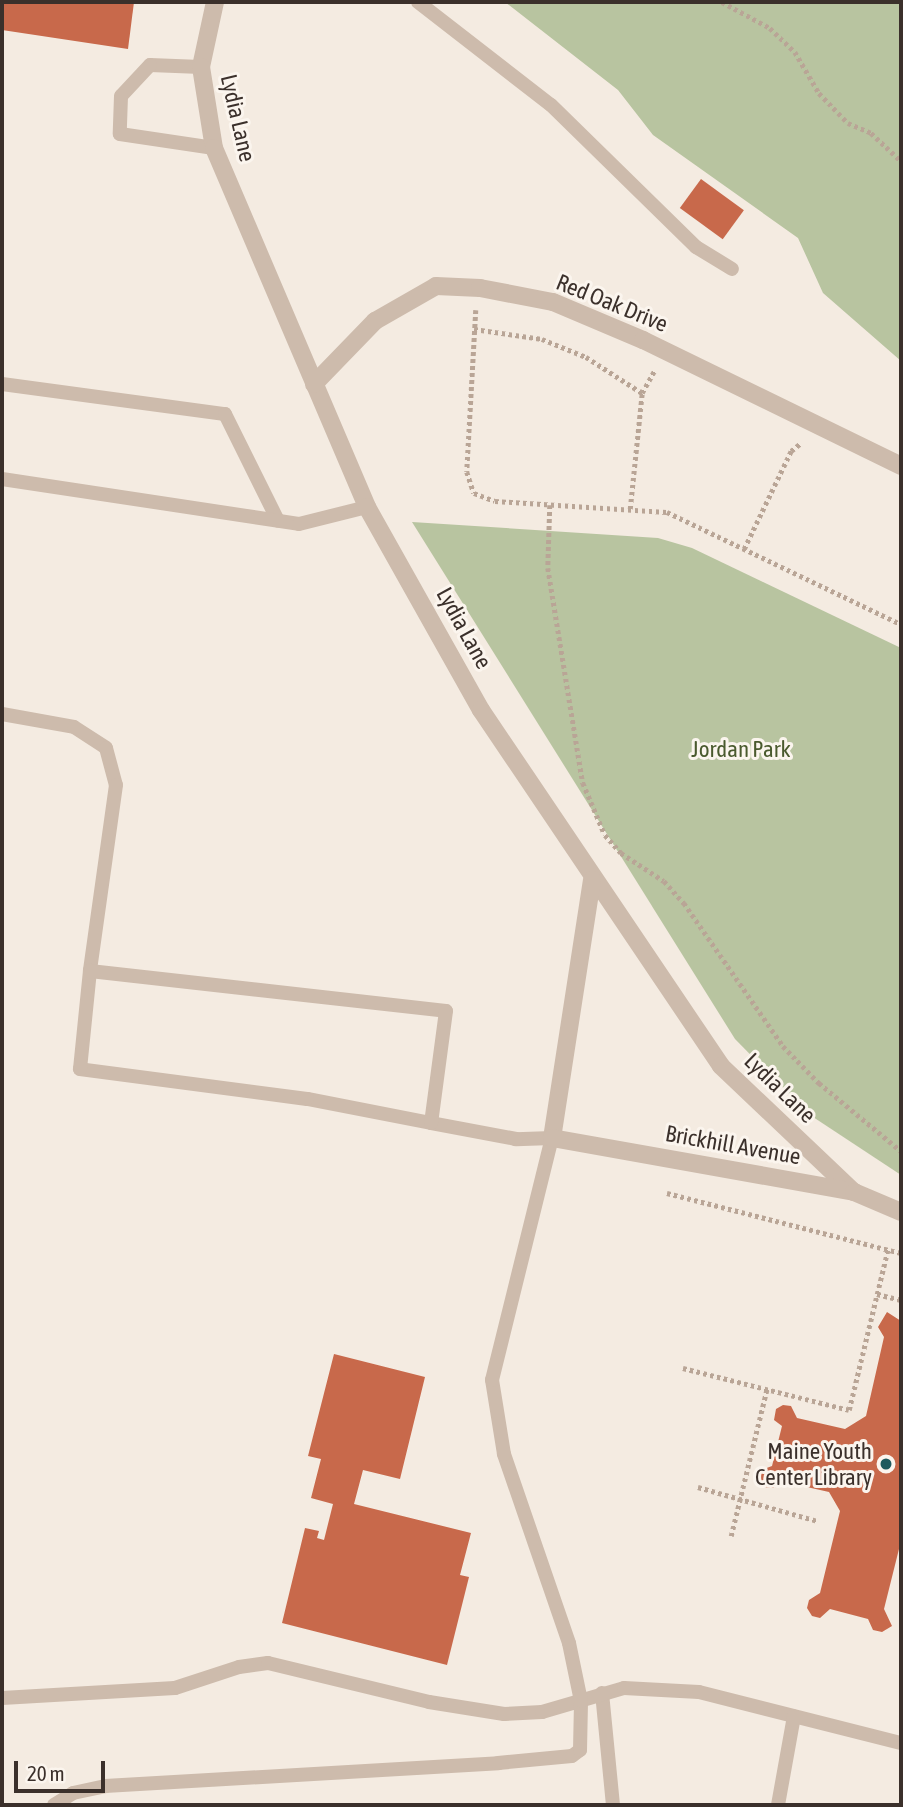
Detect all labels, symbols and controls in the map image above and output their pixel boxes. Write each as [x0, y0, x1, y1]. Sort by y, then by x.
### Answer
street label: Lydia Lane [215, 72, 261, 164]
street label: Red Oak Drive [552, 268, 672, 338]
street label: Lydia Lane [430, 583, 498, 673]
park label: Jordan Park [691, 735, 791, 763]
street label: Lydia Lane [739, 1047, 821, 1129]
street label: Brickhill Avenue [663, 1120, 803, 1170]
place label: Maine Youth Center Library [755, 1437, 872, 1491]
marker: Maine Youth Center Library [878, 1456, 894, 1472]
scale bar [18, 1748, 108, 1792]
text: 20 m [27, 1761, 65, 1785]

